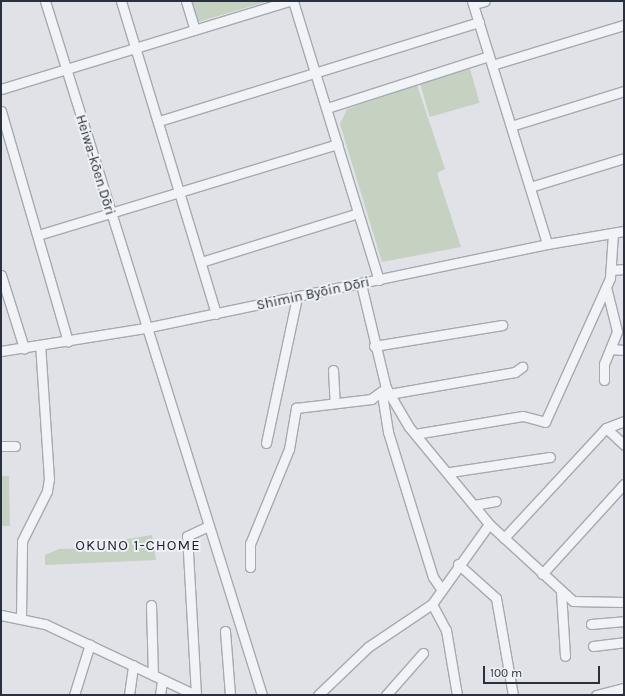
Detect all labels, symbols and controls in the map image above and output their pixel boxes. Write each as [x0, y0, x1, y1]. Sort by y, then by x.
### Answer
street label: Heiwa-kōen Dōri [72, 113, 118, 217]
street label: Shimin Byōin Dōri [255, 274, 371, 314]
district label: OKUNO 1-CHOME [75, 537, 201, 555]
scale bar [485, 658, 602, 684]
text: 100 m [490, 666, 522, 680]

